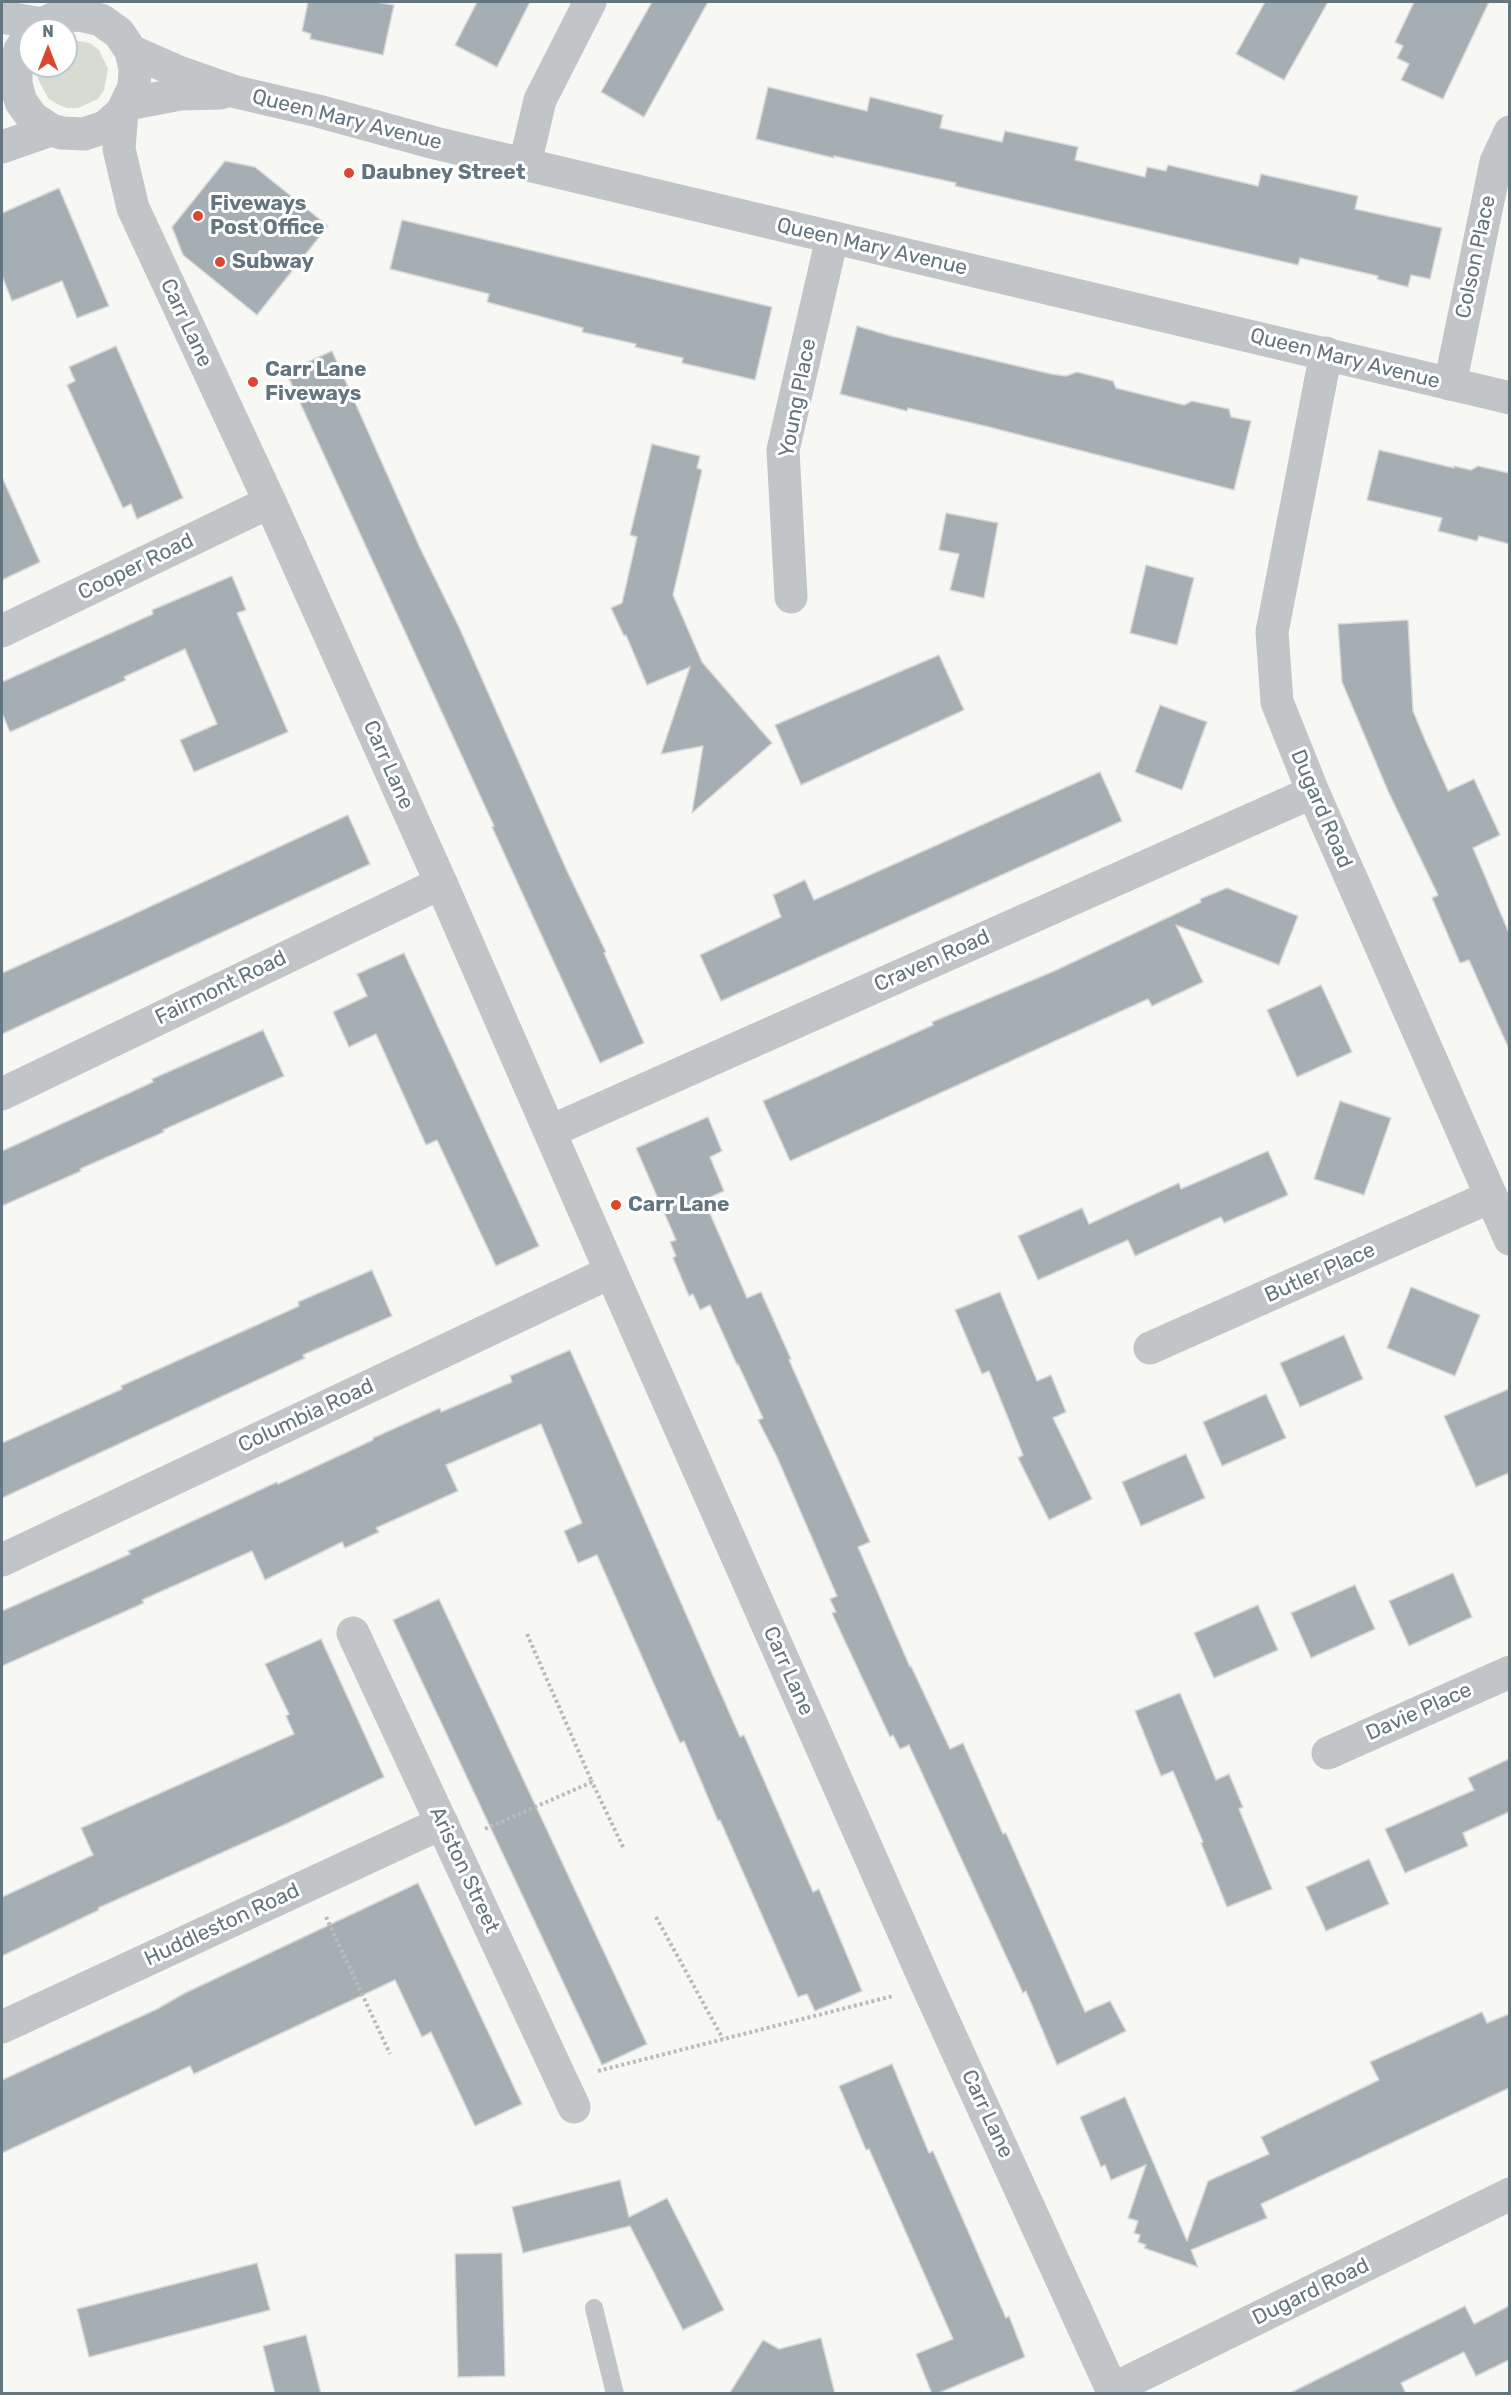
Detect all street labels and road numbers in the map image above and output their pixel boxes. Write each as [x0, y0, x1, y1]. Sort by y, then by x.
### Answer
street label: Queen Mary Avenue [249, 84, 445, 156]
street label: Colson Place [1451, 193, 1501, 321]
street label: Queen Mary Avenue [774, 213, 970, 281]
street label: Carr Lane [155, 275, 217, 371]
street label: Queen Mary Avenue [1247, 323, 1443, 395]
street label: Young Place [774, 336, 822, 460]
street label: Cooper Road [74, 528, 198, 606]
street label: Carr Lane [357, 717, 419, 813]
street label: Dugard Road [1285, 746, 1357, 872]
street label: Craven Road [870, 924, 994, 998]
street label: Fairmont Road [151, 945, 291, 1031]
street label: Butler Place [1261, 1237, 1379, 1309]
street label: Columbia Road [234, 1374, 378, 1458]
street label: Carr Lane [757, 1623, 819, 1719]
street label: Davie Place [1362, 1678, 1476, 1746]
street label: Ariston Street [424, 1803, 504, 1937]
street label: Huddleston Road [141, 1878, 303, 1972]
street label: Carr Lane [956, 2066, 1018, 2162]
street label: Dugard Road [1249, 2253, 1373, 2331]

